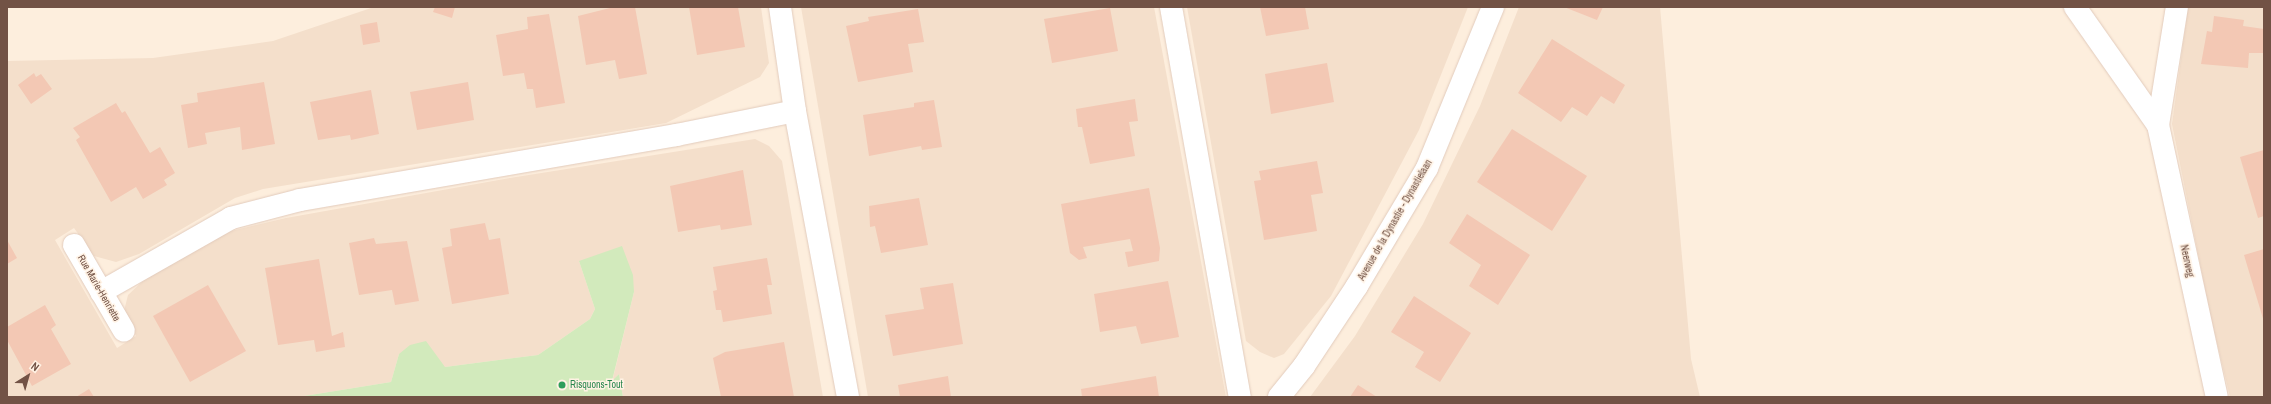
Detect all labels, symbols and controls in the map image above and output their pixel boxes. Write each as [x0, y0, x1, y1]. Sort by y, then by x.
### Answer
street label: Avenue de la Dynastie - Dynastielaan [1355, 157, 1435, 283]
street label: Neerweg [2178, 244, 2196, 278]
street label: Rue Marie-Henriette [75, 253, 123, 323]
north arrow [8, 356, 48, 396]
text: N [28, 359, 42, 374]
place label: Risquons-Tout [570, 379, 623, 391]
marker: Risquons-Tout [557, 380, 567, 390]

